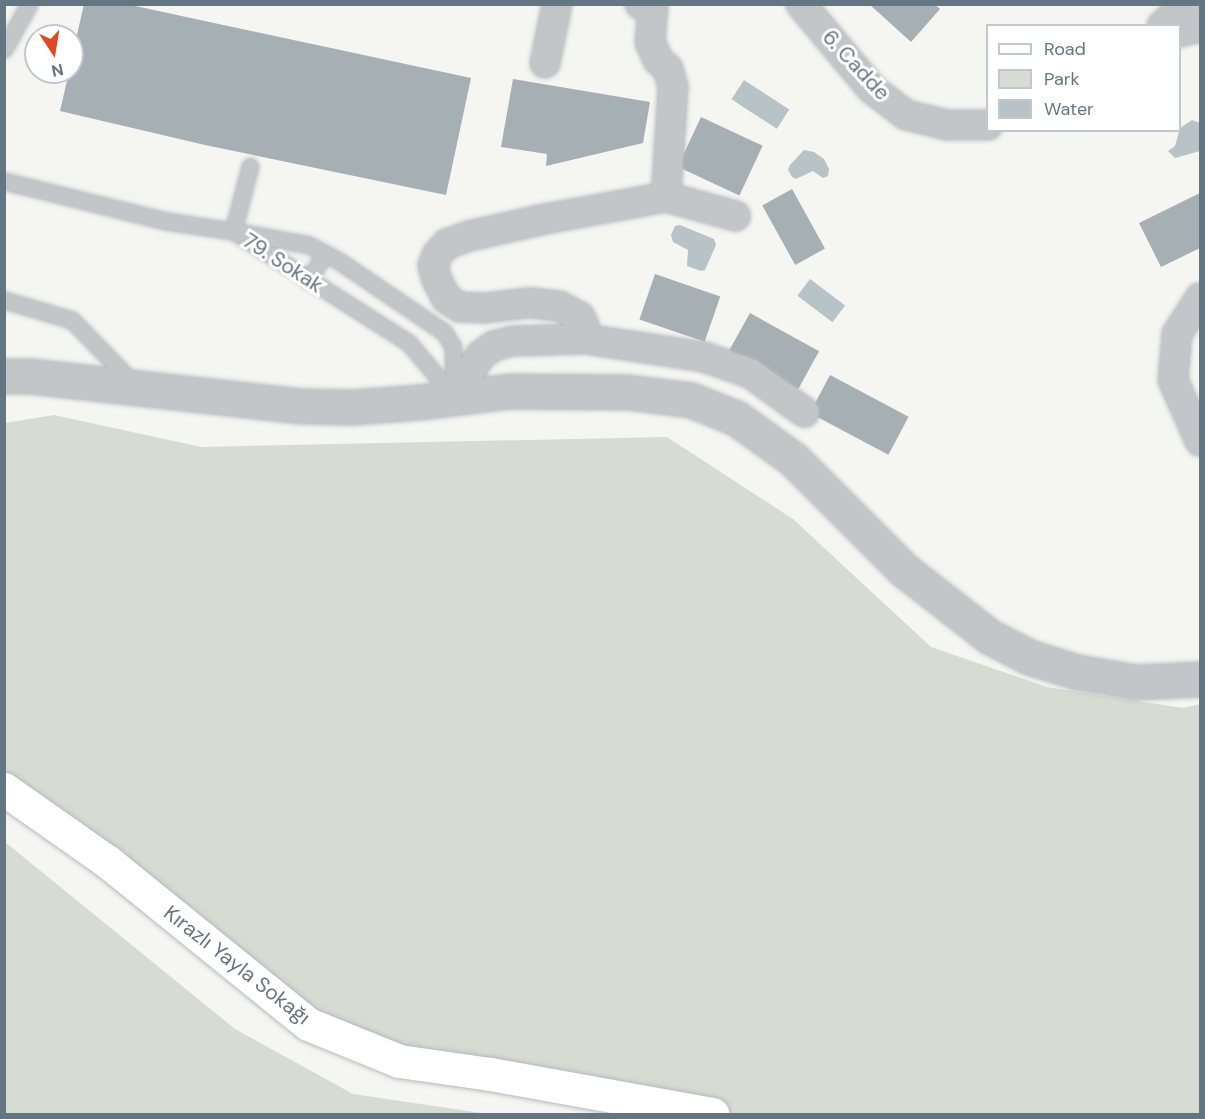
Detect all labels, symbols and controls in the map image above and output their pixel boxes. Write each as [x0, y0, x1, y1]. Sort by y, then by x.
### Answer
north arrow [24, 24, 84, 84]
legend [986, 24, 1181, 132]
street label: 6. Cadde [817, 25, 895, 105]
text: Road [1044, 37, 1086, 61]
text: N [50, 59, 65, 82]
text: Park [1044, 67, 1080, 91]
text: Water [1044, 97, 1094, 121]
street label: 79. Sokak [238, 228, 328, 298]
street label: Kırazlı Yayla Sokağı [159, 900, 315, 1030]

